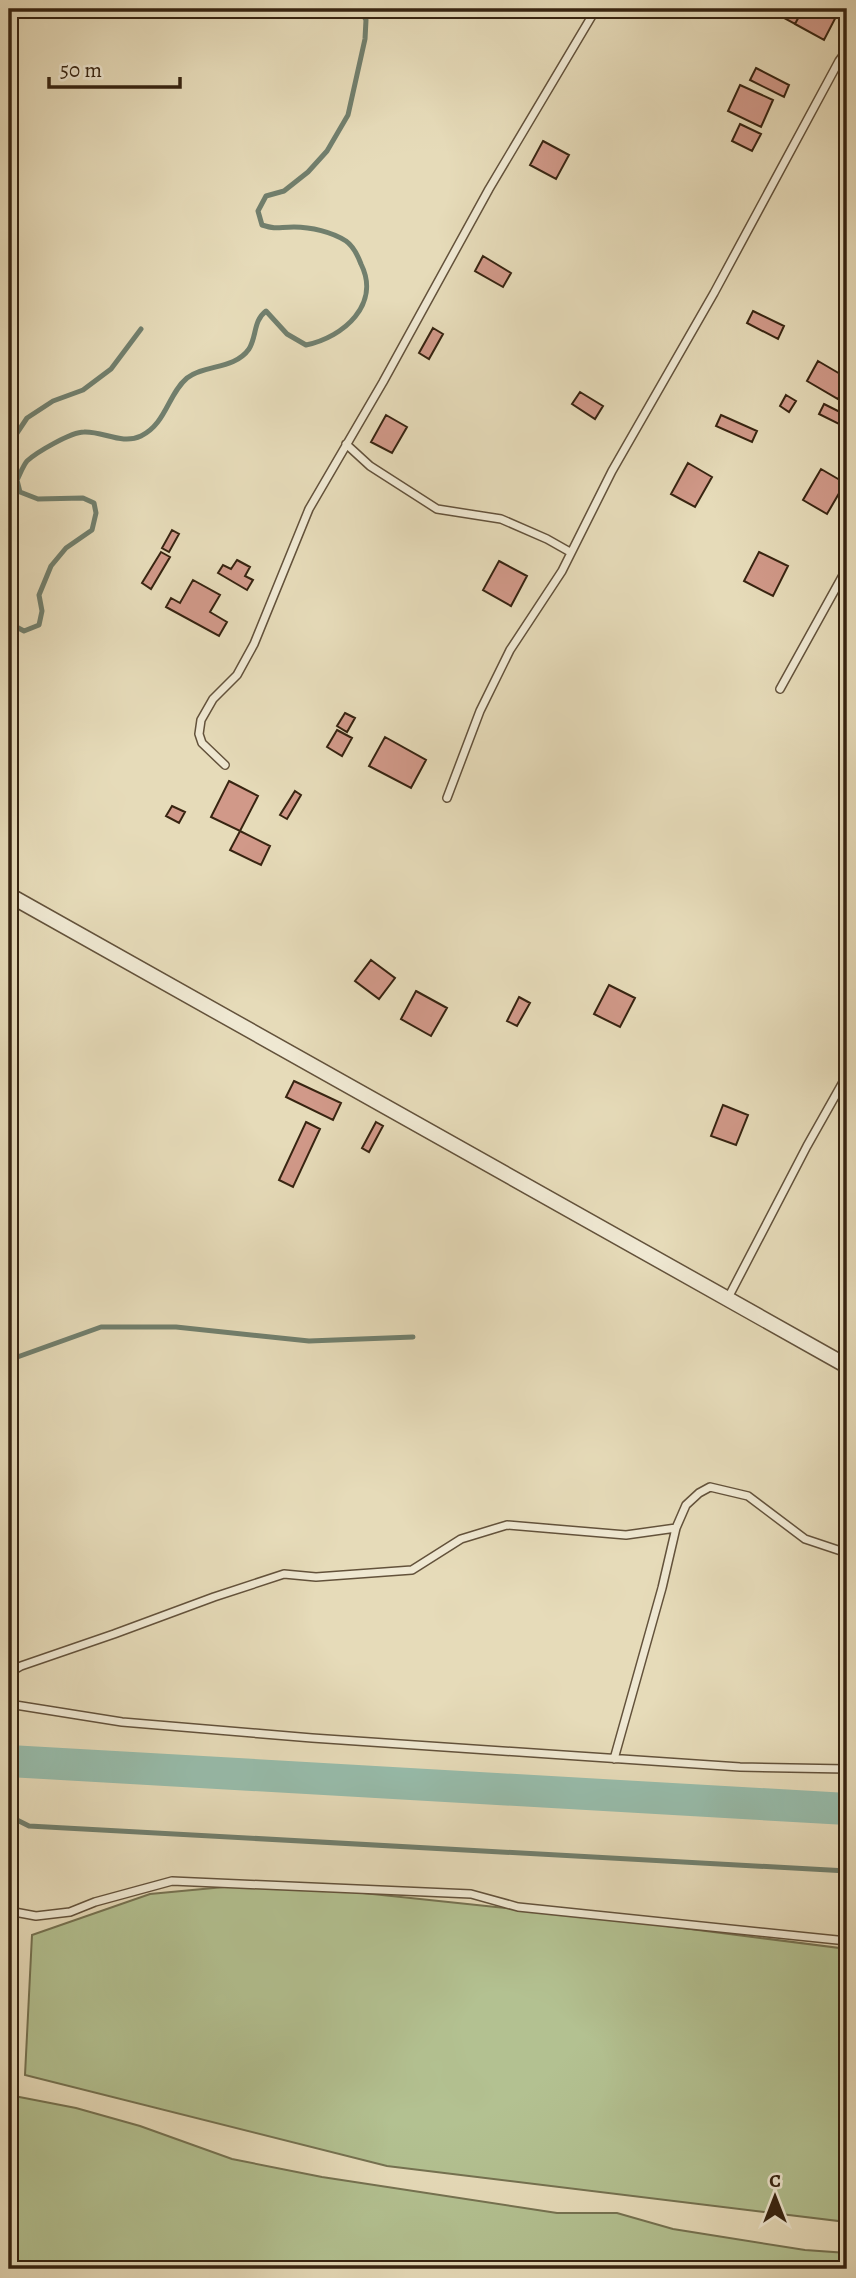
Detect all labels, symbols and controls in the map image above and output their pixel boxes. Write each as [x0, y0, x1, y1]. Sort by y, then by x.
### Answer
scale bar [49, 46, 180, 90]
text: 50 m [60, 56, 102, 84]
north arrow [740, 2162, 810, 2232]
text: С [769, 2168, 781, 2194]

